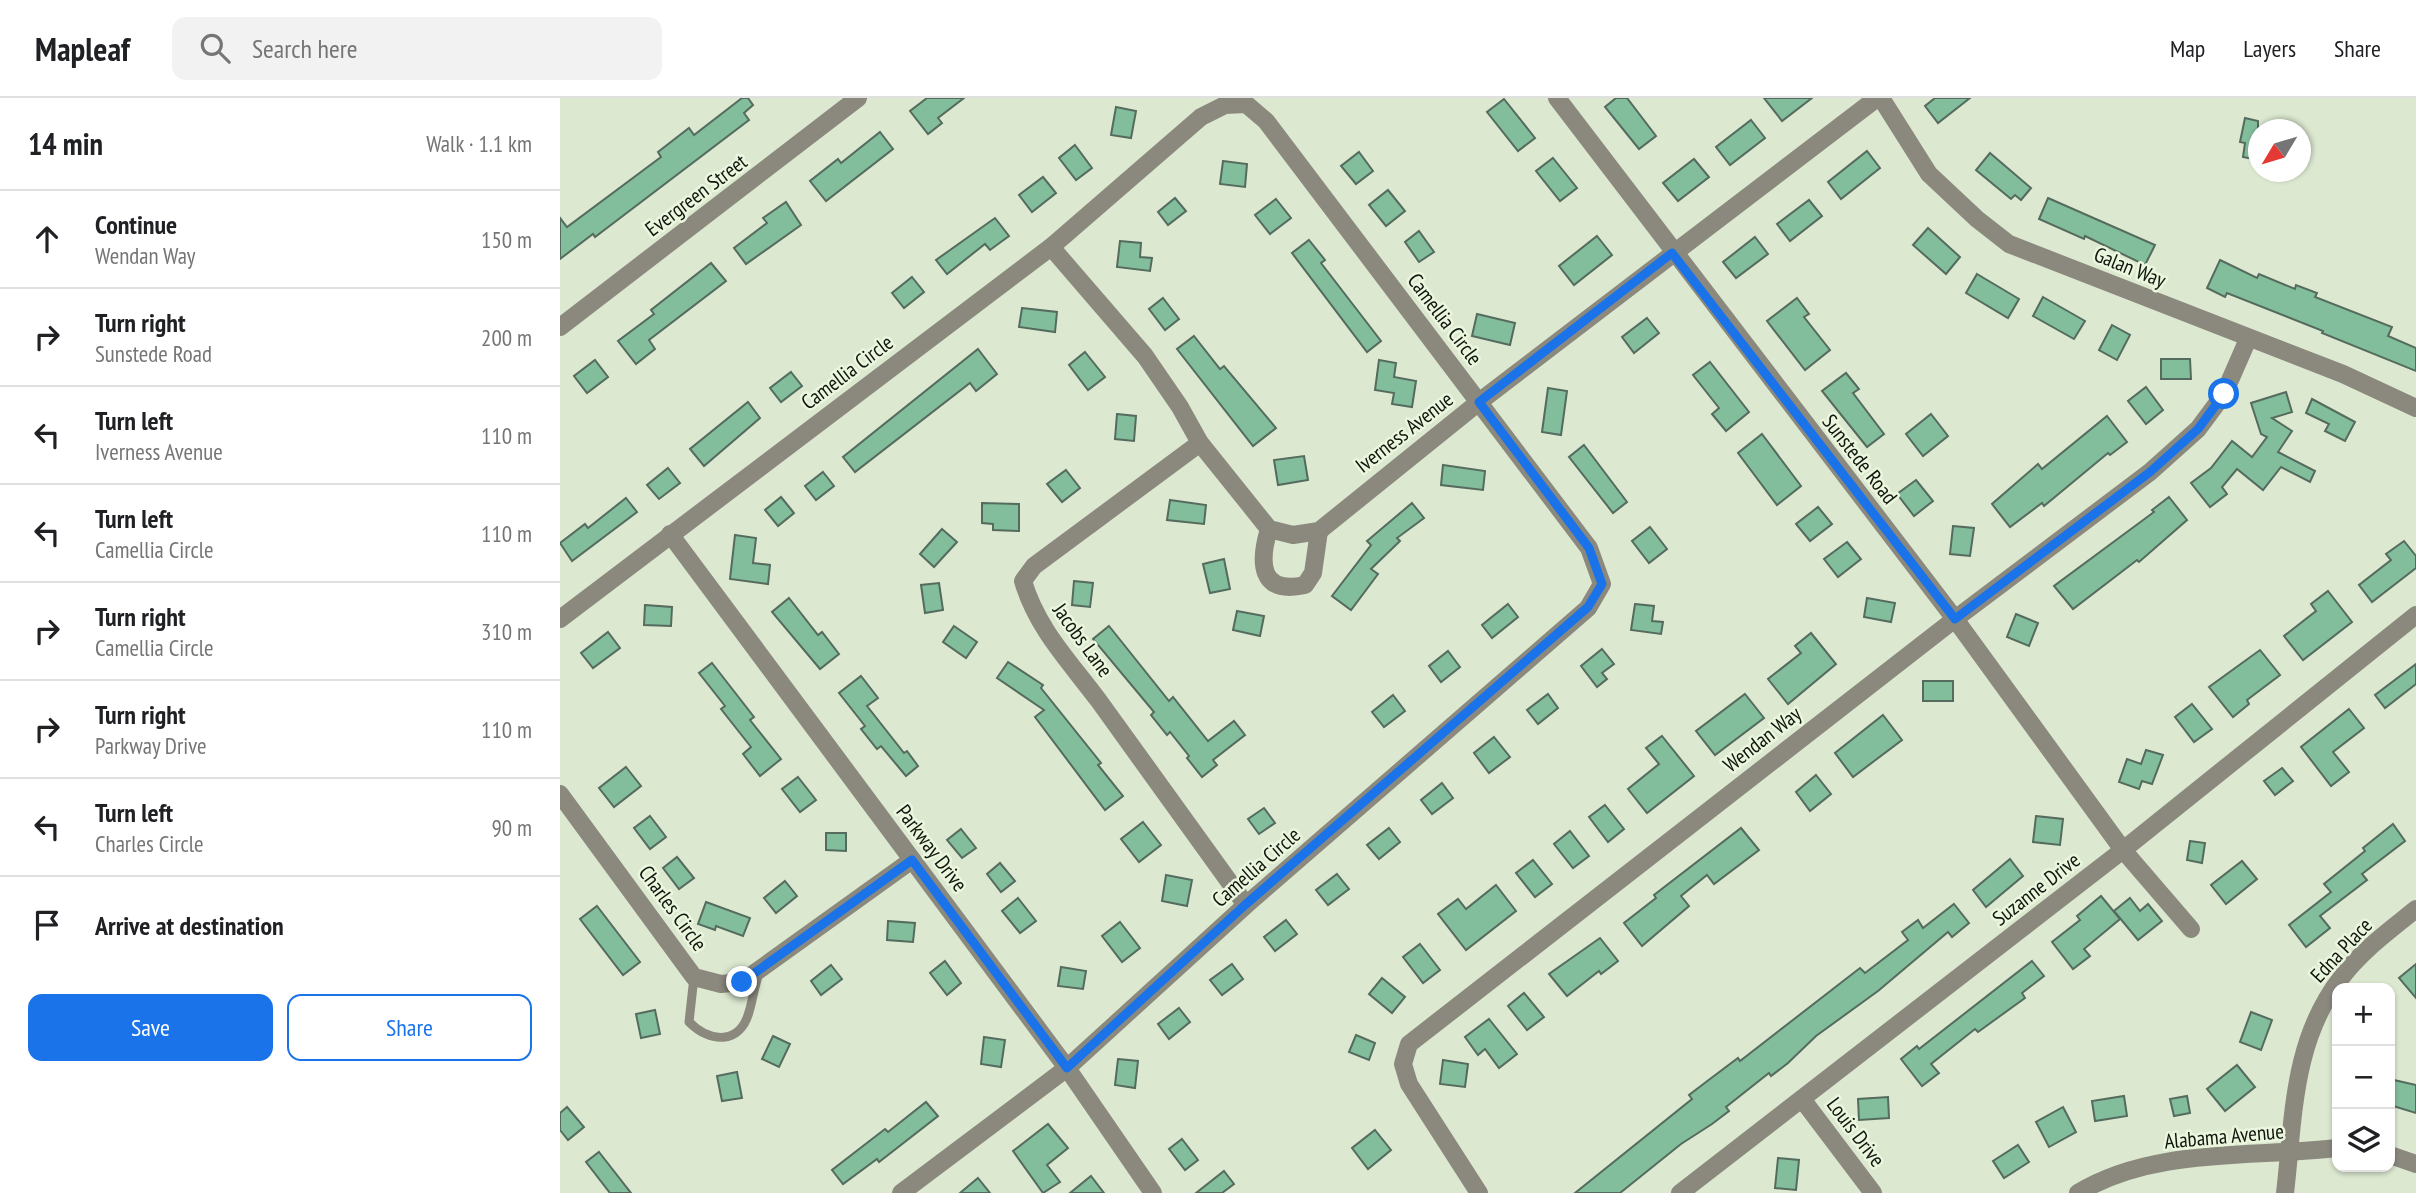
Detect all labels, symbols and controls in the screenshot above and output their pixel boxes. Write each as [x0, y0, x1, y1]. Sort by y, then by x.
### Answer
search box [172, 17, 662, 80]
text: Mapleaf [35, 27, 130, 70]
icon: search [196, 29, 234, 67]
text: Search here [252, 32, 358, 65]
text: Map [2170, 33, 2205, 64]
text: Layers [2243, 33, 2296, 64]
text: Share [2334, 33, 2381, 64]
north arrow [2248, 119, 2311, 182]
text: 14 min [28, 124, 103, 163]
text: Walk · 1.1 km [426, 129, 532, 158]
street label: Evergreen Street [640, 148, 753, 242]
text: Continue [95, 208, 177, 241]
icon: ahead [28, 220, 66, 258]
text: 150 m [481, 225, 532, 254]
street label: Galan Way [2090, 240, 2170, 294]
text: Wendan Way [95, 241, 196, 270]
street label: Camellia Circle [1402, 268, 1488, 370]
text: Turn right [95, 306, 186, 339]
icon: right [28, 318, 66, 356]
text: 200 m [481, 323, 532, 352]
street label: Camellia Circle [796, 329, 898, 415]
text: Sunstede Road [95, 339, 212, 368]
route start [2208, 378, 2239, 409]
street label: Iverness Avenue [1350, 385, 1458, 479]
text: Turn left [95, 404, 173, 437]
street label: Sunstede Road [1817, 409, 1903, 509]
icon: left [28, 416, 66, 454]
text: 110 m [481, 421, 532, 450]
text: Iverness Avenue [95, 437, 223, 466]
text: Turn left [95, 502, 173, 535]
icon: left [28, 514, 66, 552]
text: 110 m [481, 519, 532, 548]
text: Camellia Circle [95, 535, 214, 564]
street label: Jacobs Lane [1047, 597, 1119, 682]
text: Turn right [95, 600, 186, 633]
icon: right [28, 612, 66, 650]
text: 310 m [481, 617, 532, 646]
text: Camellia Circle [95, 633, 214, 662]
text: Turn right [95, 698, 186, 731]
street label: Wendan Way [1718, 700, 1807, 778]
icon: right [28, 710, 66, 748]
text: 110 m [481, 715, 532, 744]
text: Parkway Drive [95, 731, 207, 760]
text: Turn left [95, 796, 173, 829]
street label: Parkway Drive [891, 799, 973, 897]
icon: left [28, 808, 66, 846]
text: 90 m [491, 813, 532, 842]
street label: Camellia Circle [1206, 821, 1306, 913]
text: Charles Circle [95, 829, 204, 858]
street label: Suzanne Drive [1987, 846, 2085, 932]
street label: Charles Circle [633, 860, 713, 956]
icon: arrive [28, 906, 66, 944]
text: Arrive at destination [95, 909, 284, 942]
street label: Edna Place [2304, 912, 2378, 988]
route end [726, 966, 757, 997]
map controls [2332, 983, 2395, 1172]
button: + [2332, 983, 2395, 1046]
button: Save [28, 994, 273, 1061]
button: Share [287, 994, 532, 1061]
button: − [2332, 1046, 2395, 1109]
street label: Louis Drive [1821, 1092, 1891, 1172]
button: layers [2332, 1109, 2395, 1172]
street label: Alabama Avenue [2163, 1117, 2285, 1155]

